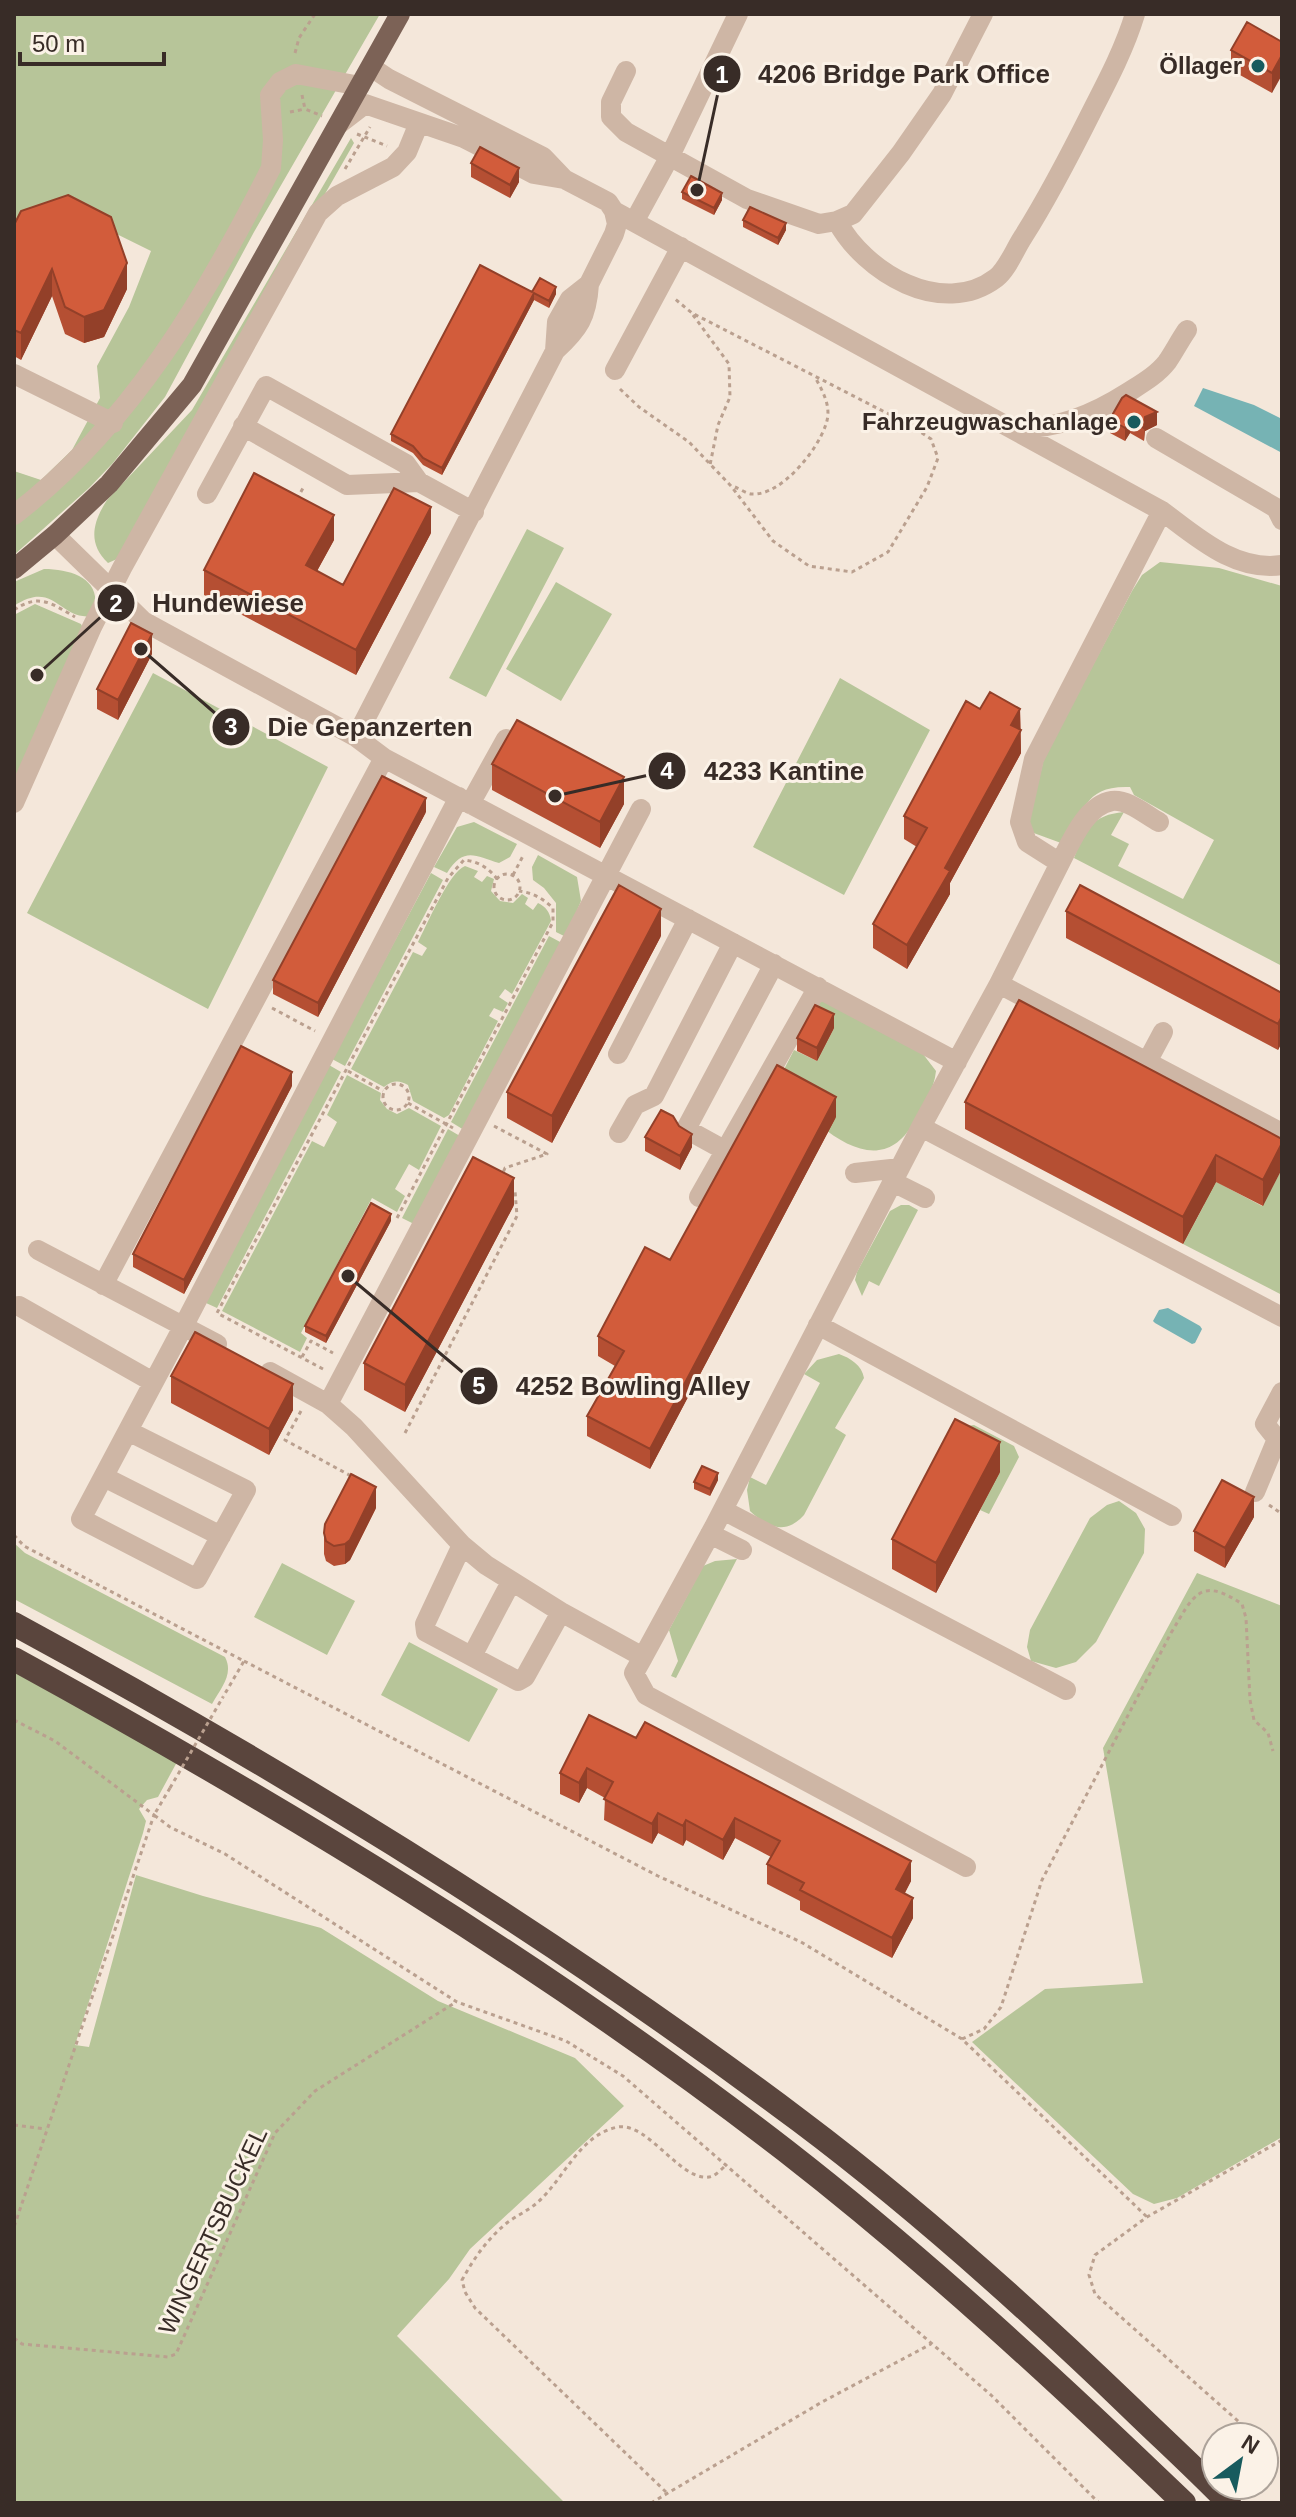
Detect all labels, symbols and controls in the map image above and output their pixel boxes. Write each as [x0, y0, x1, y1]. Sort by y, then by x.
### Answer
scale bar [20, 16, 164, 66]
text: 50 m [32, 30, 85, 57]
callout: 4206 Bridge Park Office [702, 49, 1066, 99]
place label: Öllager [1159, 52, 1242, 79]
marker: Öllager [1249, 57, 1267, 75]
text: 4206 Bridge Park Office [758, 59, 1050, 89]
text: 1 [715, 61, 729, 88]
place label: Fahrzeugwaschanlage [862, 408, 1118, 435]
marker: Fahrzeugwaschanlage [1125, 413, 1143, 431]
callout: Hundewiese [96, 578, 320, 628]
text: Hundewiese [152, 588, 304, 618]
text: 2 [109, 590, 123, 617]
callout: Die Gepanzerten [211, 702, 489, 752]
text: Die Gepanzerten [267, 712, 473, 742]
text: 3 [224, 713, 238, 740]
callout: 4233 Kantine [647, 746, 880, 796]
text: 4233 Kantine [704, 756, 864, 786]
text: 4 [660, 757, 674, 784]
callout: 4252 Bowling Alley [459, 1361, 766, 1411]
text: 4252 Bowling Alley [516, 1371, 751, 1401]
text: 5 [472, 1372, 486, 1399]
street label: WINGERTSBUCKEL [153, 2123, 272, 2338]
north arrow [1200, 2421, 1280, 2501]
text: N [1237, 2430, 1264, 2459]

